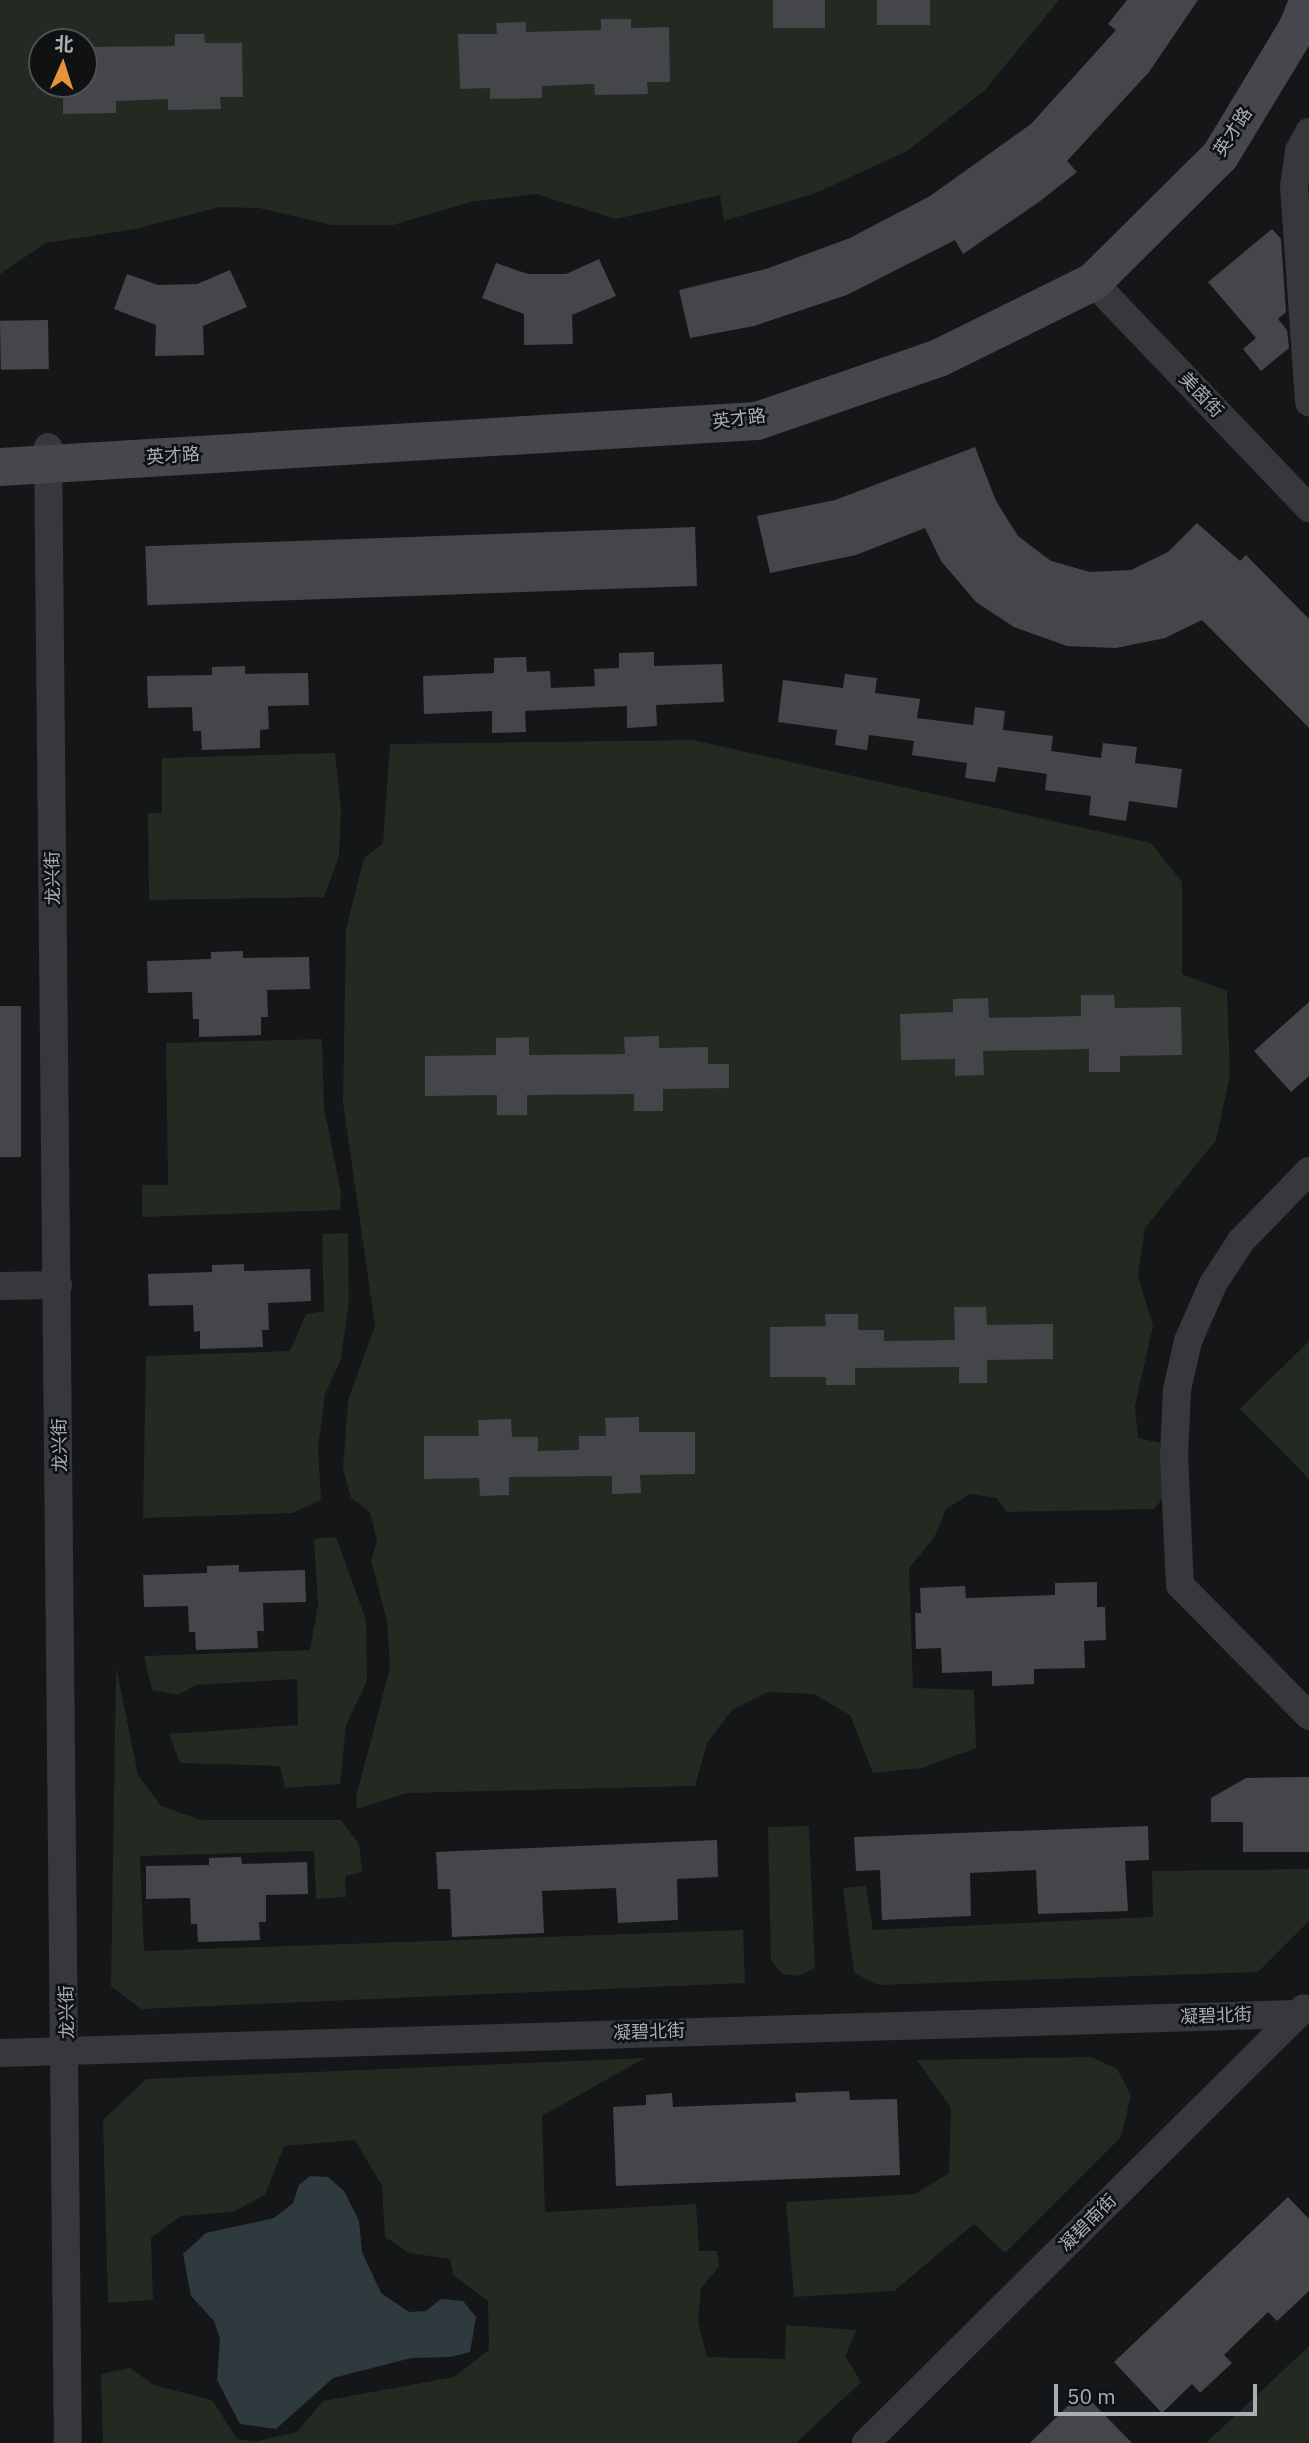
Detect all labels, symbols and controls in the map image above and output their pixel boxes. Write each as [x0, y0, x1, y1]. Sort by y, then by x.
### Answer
north arrow [28, 28, 98, 98]
text: 北 [54, 32, 74, 57]
street label: 英才路 [1209, 103, 1257, 161]
street label: 美茵街 [1174, 368, 1228, 422]
street label: 英才路 [711, 405, 767, 433]
street label: 英才路 [145, 443, 201, 469]
street label: 龙兴街 [42, 851, 64, 905]
street label: 龙兴街 [49, 1418, 71, 1472]
street label: 龙兴街 [56, 1985, 78, 2039]
street label: 凝碧北街 [1180, 2004, 1252, 2028]
street label: 凝碧北街 [613, 2020, 685, 2044]
street label: 凝碧南街 [1055, 2190, 1121, 2256]
scale bar [1057, 2370, 1260, 2414]
text: 50 m [1067, 2382, 1116, 2410]

